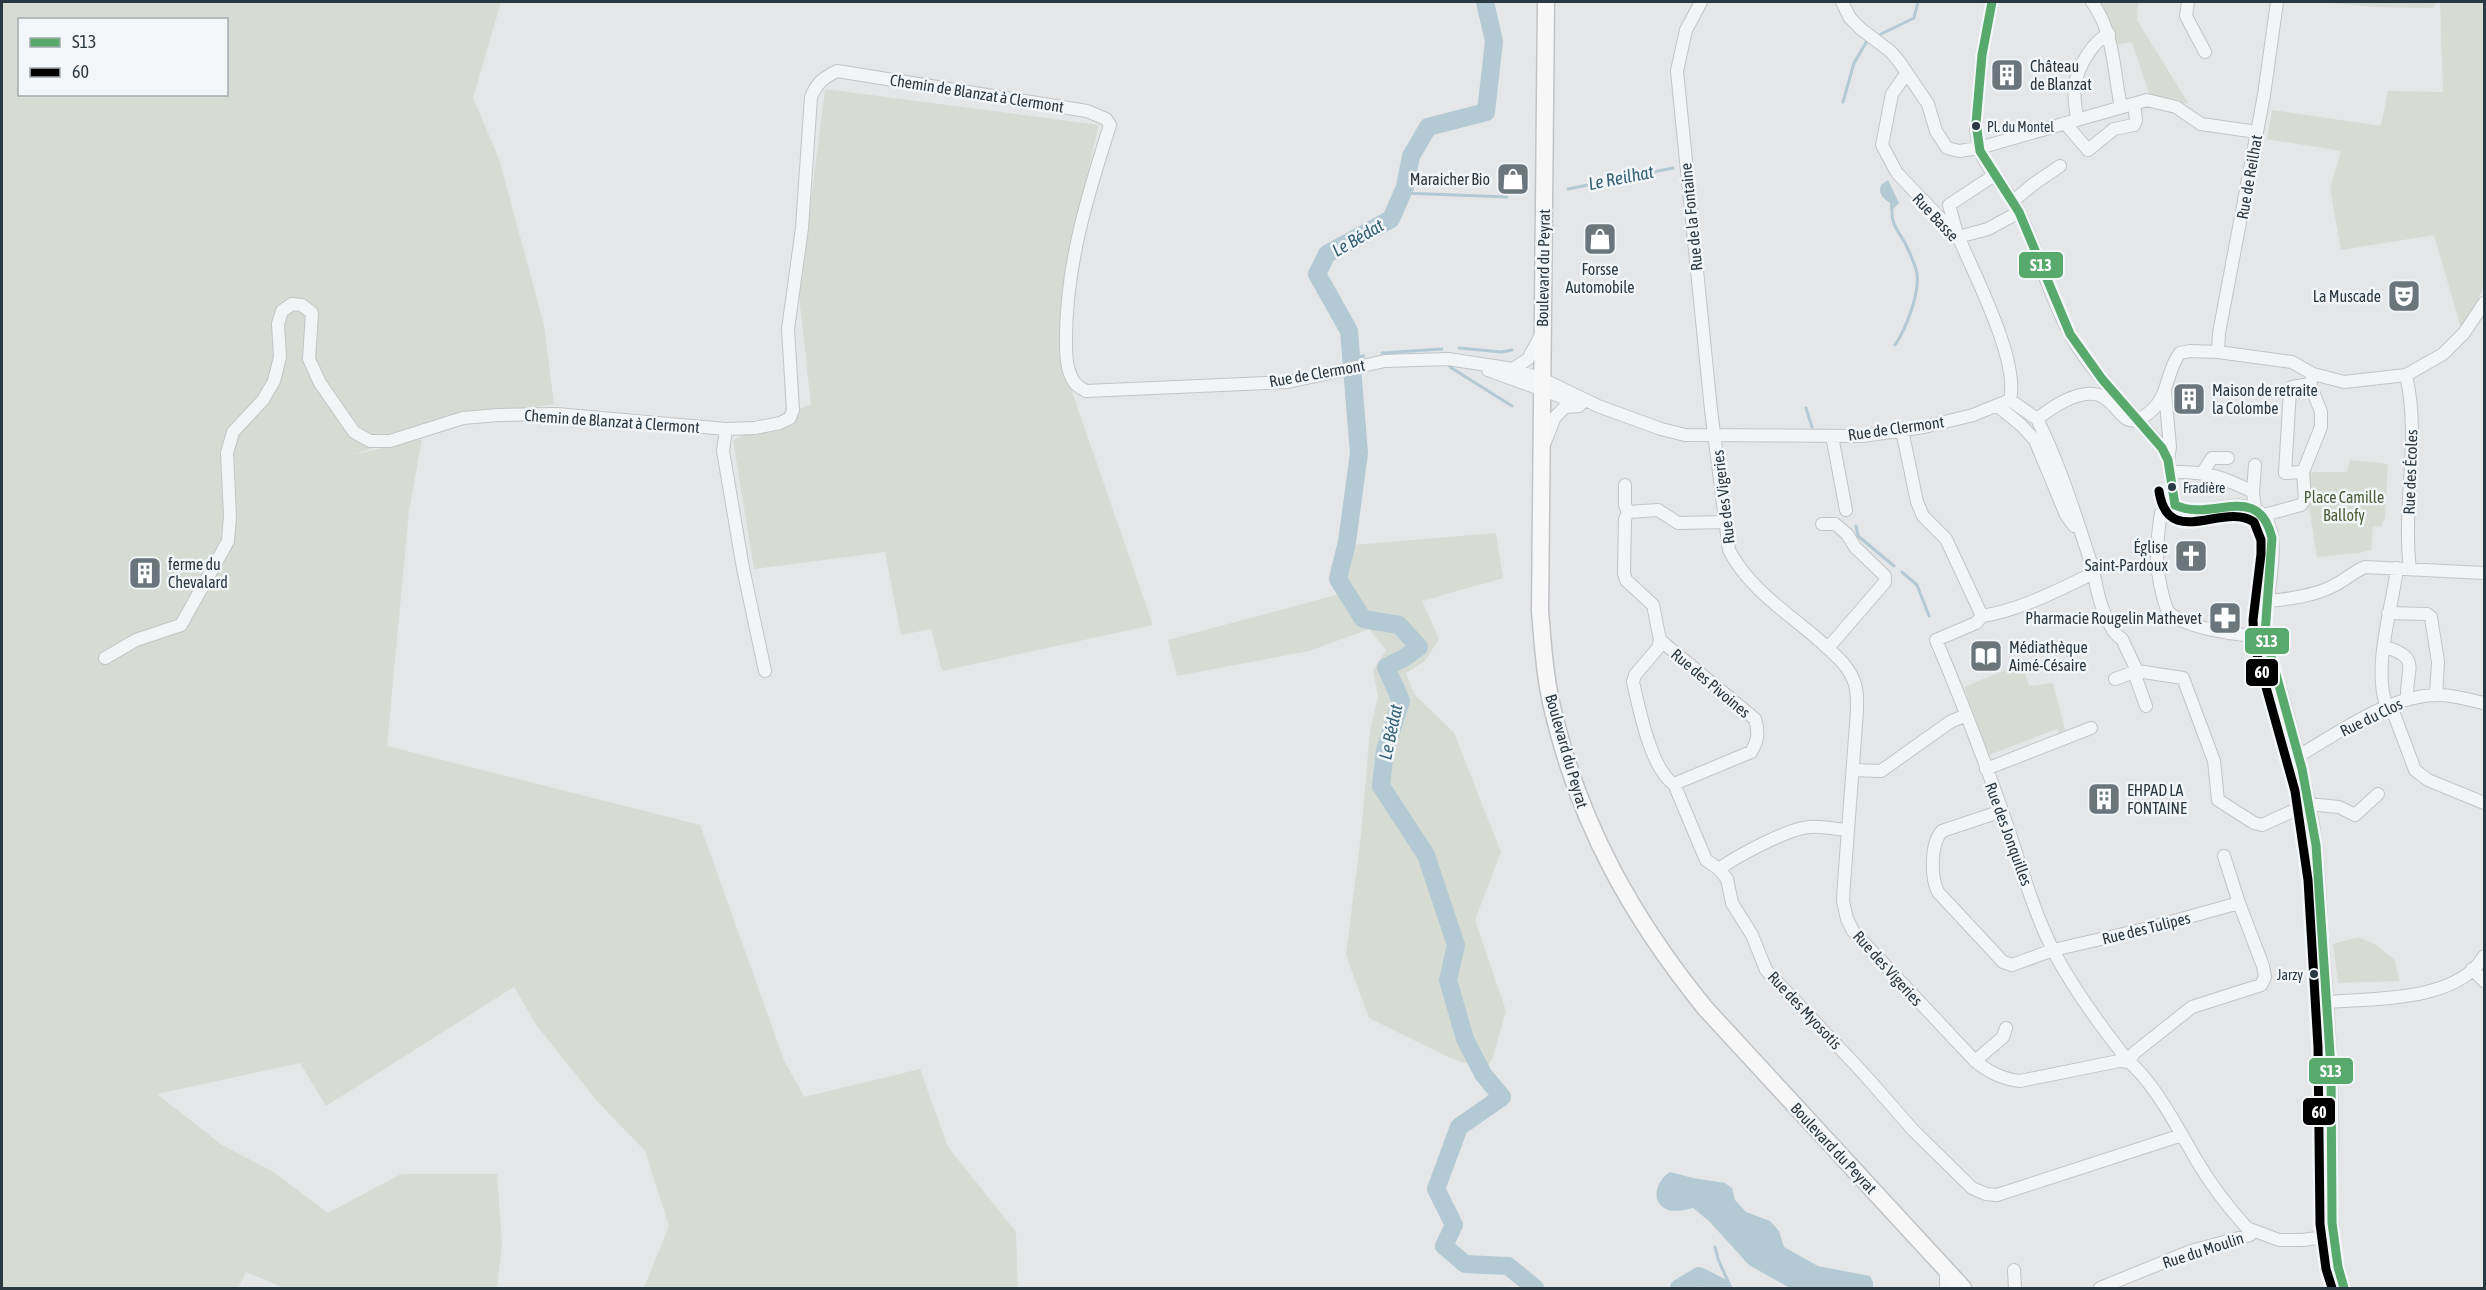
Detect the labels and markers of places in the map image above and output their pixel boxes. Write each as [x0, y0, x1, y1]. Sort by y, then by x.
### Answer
building icon: Château de Blanzat [1989, 57, 2025, 93]
place label: Château de Blanzat [2030, 57, 2092, 93]
place label: Pl. du Montel [1987, 119, 2054, 135]
marker: Pl. du Montel [1970, 120, 1982, 132]
shop icon: Maraicher Bio [1495, 161, 1531, 197]
place label: Maraicher Bio [1410, 170, 1490, 188]
shop icon: Forsse Automobile [1582, 221, 1618, 257]
place label: Forsse Automobile [1565, 260, 1635, 296]
theatre icon: La Muscade [2386, 278, 2422, 314]
place label: La Muscade [2313, 287, 2381, 305]
building icon: Maison de retraite la Colombe [2171, 381, 2207, 417]
place label: Maison de retraite la Colombe [2212, 381, 2318, 417]
place label: Fradière [2183, 480, 2225, 496]
marker: Fradière [2166, 481, 2178, 493]
place label: Église Saint-Pardoux [2085, 538, 2169, 574]
church icon: Église Saint-Pardoux [2173, 538, 2209, 574]
building icon: ferme du Chevalard [127, 555, 163, 591]
place label: ferme du Chevalard [168, 555, 228, 591]
pharmacy icon: Pharmacie Rougelin Mathevet [2207, 600, 2243, 636]
place label: Pharmacie Rougelin Mathevet [2025, 609, 2202, 628]
library icon: Médiathèque Aimé-Césaire [1968, 638, 2004, 674]
place label: Médiathèque Aimé-Césaire [2009, 638, 2088, 674]
building icon: EHPAD LA FONTAINE [2086, 781, 2122, 817]
place label: EHPAD LA FONTAINE [2127, 781, 2187, 817]
place label: Jarzy [2277, 967, 2303, 983]
marker: Jarzy [2308, 968, 2320, 980]

